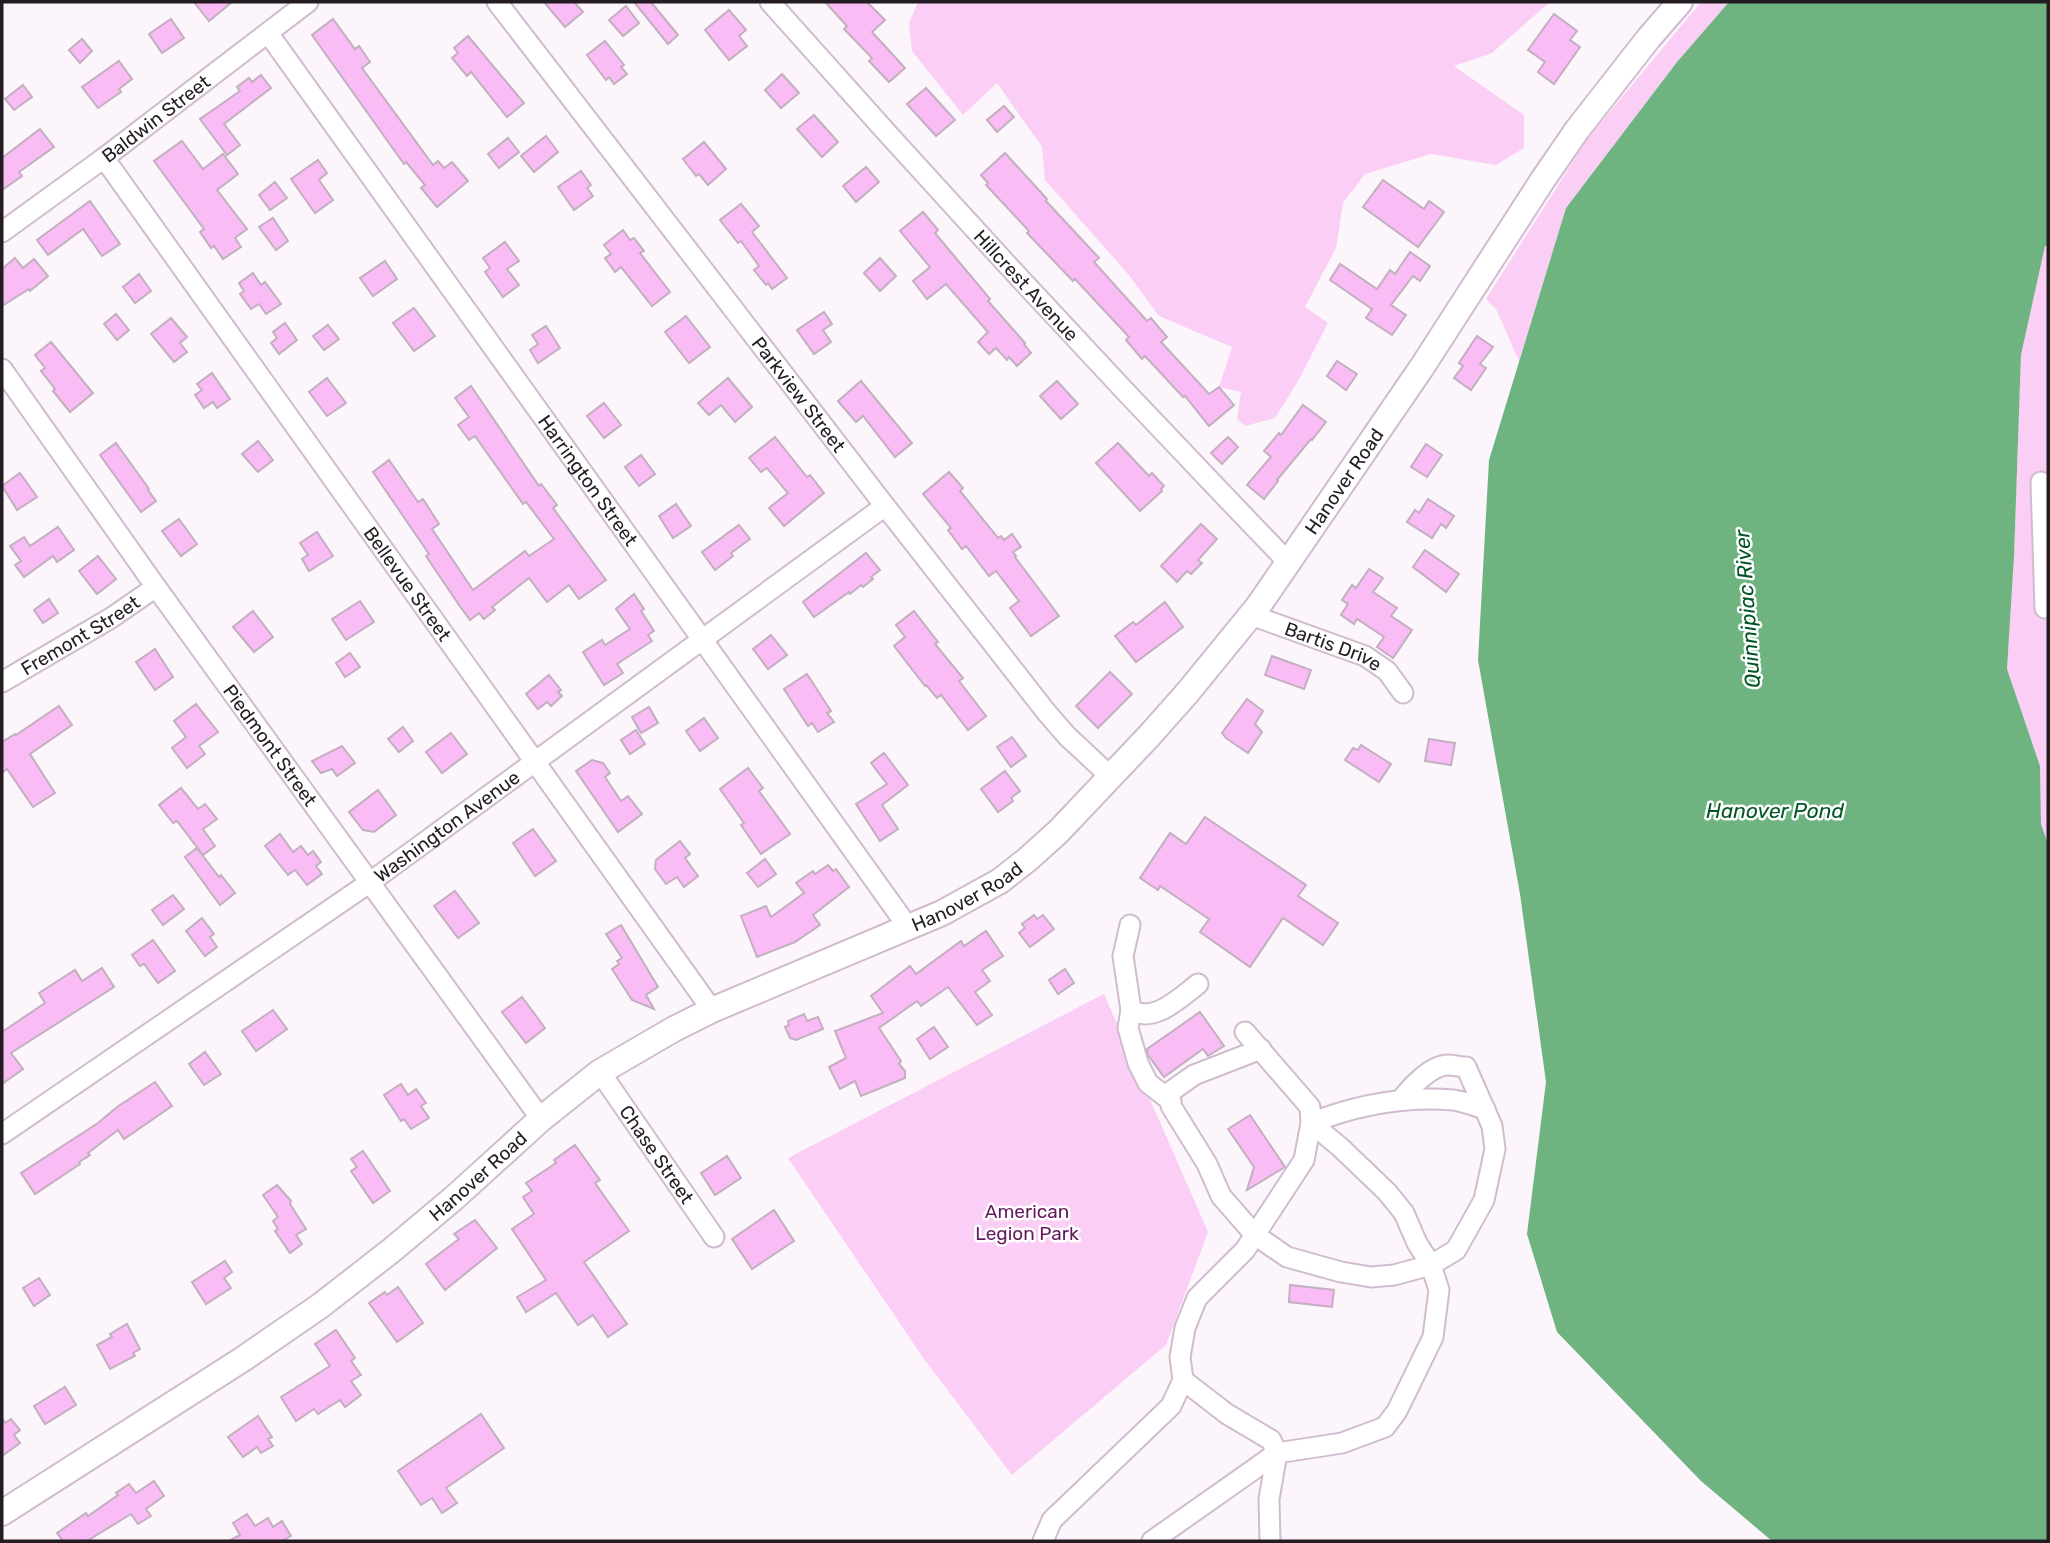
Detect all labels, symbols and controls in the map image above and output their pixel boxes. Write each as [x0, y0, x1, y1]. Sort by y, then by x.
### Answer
street label: Baldwin Street [97, 70, 215, 167]
street label: Hillcrest Avenue [969, 225, 1084, 346]
street label: Parkview Street [747, 332, 851, 457]
street label: Harrington Street [534, 410, 643, 551]
street label: Hanover Road [1299, 424, 1388, 539]
street label: Bellevue Street [359, 522, 457, 646]
water label: Quinnipiac River [1729, 528, 1765, 689]
street label: Fremont Street [17, 590, 144, 680]
street label: Bartis Drive [1282, 617, 1386, 676]
street label: Piedmont Street [219, 680, 323, 811]
street label: Washington Avenue [370, 765, 524, 887]
water label: Hanover Pond [1706, 798, 1845, 823]
street label: Hanover Road [908, 856, 1027, 936]
street label: Chase Street [615, 1101, 699, 1208]
street label: Hanover Road [424, 1126, 531, 1226]
park label: American Legion Park [975, 1200, 1079, 1245]

